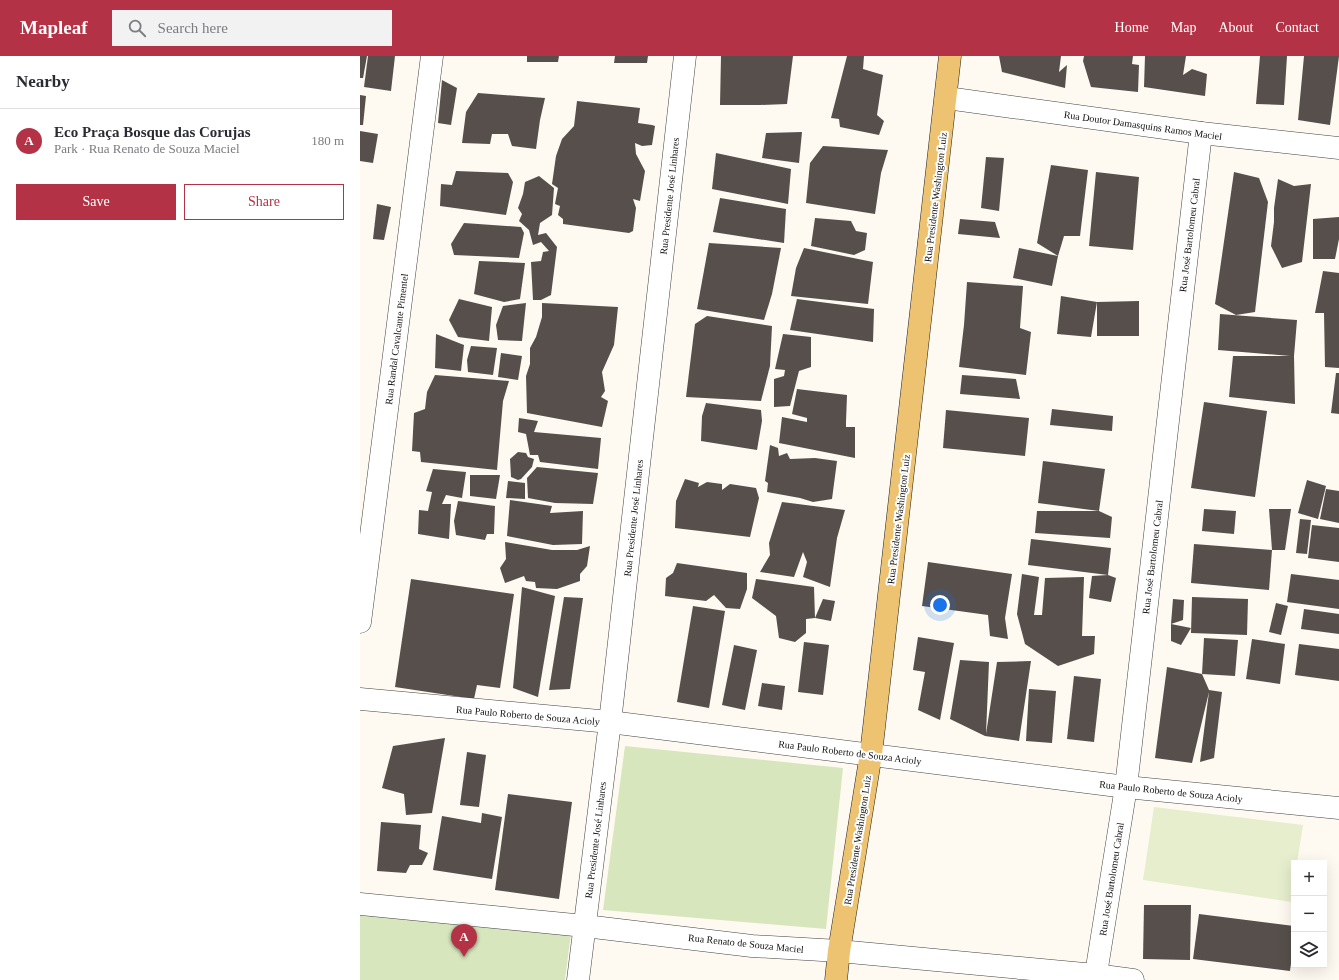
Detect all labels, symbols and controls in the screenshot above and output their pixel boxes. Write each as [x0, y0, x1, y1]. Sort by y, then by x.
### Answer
search box [112, 10, 392, 46]
text: Mapleaf [20, 17, 88, 38]
icon: search [126, 17, 148, 39]
text: Search here [158, 20, 228, 36]
text: Home [1115, 20, 1149, 35]
text: Map [1171, 20, 1196, 35]
text: About [1218, 20, 1253, 35]
text: Contact [1275, 20, 1319, 35]
text: Nearby [16, 72, 70, 91]
street label: Rua Doutor Damasquins Ramos Maciel [1063, 109, 1223, 142]
text: Eco Praça Bosque das Corujas [54, 124, 251, 140]
street label: Rua Presidente Washington Luiz [922, 131, 949, 263]
text: A [24, 133, 34, 148]
text: 180 m [311, 133, 344, 148]
street label: Rua Presidente José Linhares [658, 137, 681, 255]
text: Park · Rua Renato de Souza Maciel [54, 141, 240, 156]
street label: Rua José Bartolomeu Cabral [1177, 177, 1202, 293]
button: Save [16, 184, 176, 220]
button: Share [184, 184, 344, 220]
street label: Rua Randal Cavalcante Pimentel [383, 273, 410, 405]
street label: Rua Presidente Washington Luiz [885, 453, 912, 585]
street label: Rua Presidente José Linhares [622, 459, 645, 577]
street label: Rua José Bartolomeu Cabral [1140, 499, 1165, 615]
your location [930, 595, 950, 615]
street label: Rua Paulo Roberto de Souza Acioly [456, 704, 600, 727]
street label: Rua Paulo Roberto de Souza Acioly [778, 738, 922, 767]
street label: Rua Presidente Washington Luiz [842, 774, 873, 906]
street label: Rua Paulo Roberto de Souza Acioly [1099, 778, 1243, 805]
street label: Rua Presidente José Linhares [583, 781, 608, 899]
street label: Rua José Bartolomeu Cabral [1097, 821, 1126, 937]
map controls [1291, 860, 1327, 968]
button: + [1291, 860, 1327, 896]
button: − [1291, 896, 1327, 932]
pin: A [451, 924, 477, 957]
street label: Rua Renato de Souza Maciel [688, 932, 804, 955]
button: layers [1291, 932, 1327, 968]

